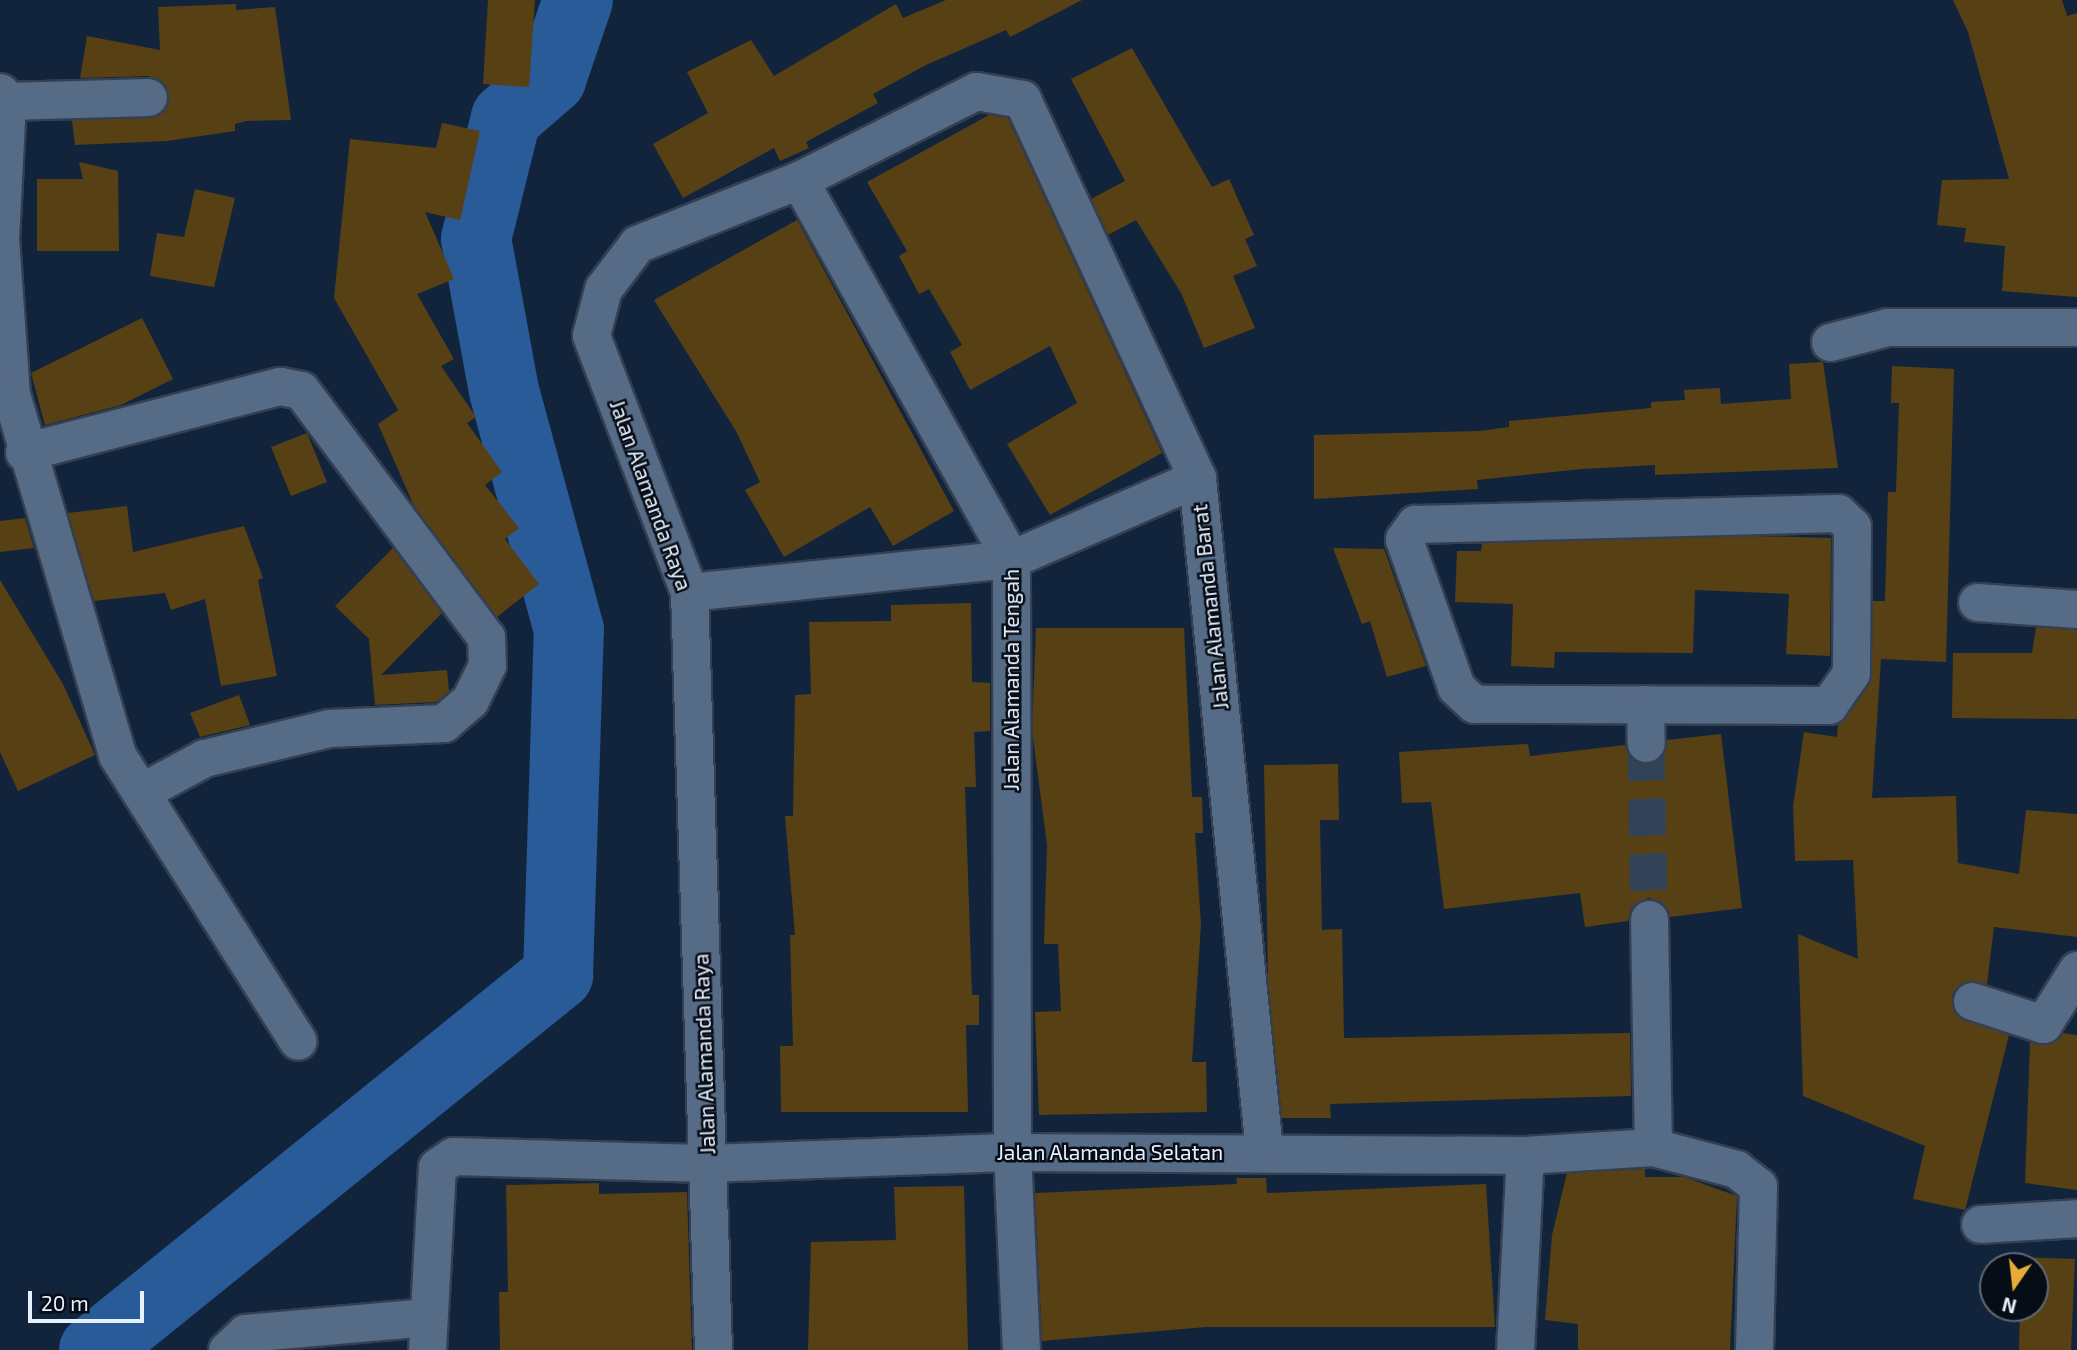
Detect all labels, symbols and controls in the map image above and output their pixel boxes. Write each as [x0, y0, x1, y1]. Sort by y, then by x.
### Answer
street label: Jalan Alamanda Raya [605, 396, 697, 594]
street label: Jalan Alamanda Barat [1187, 503, 1233, 711]
street label: Jalan Alamanda Tengah [998, 568, 1024, 792]
street label: Jalan Alamanda Raya [688, 953, 720, 1155]
street label: Jalan Alamanda Selatan [996, 1139, 1224, 1165]
north arrow [1979, 1252, 2049, 1322]
scale bar [32, 1276, 147, 1320]
text: 20 m [41, 1290, 89, 1315]
text: N [2000, 1293, 2019, 1319]

